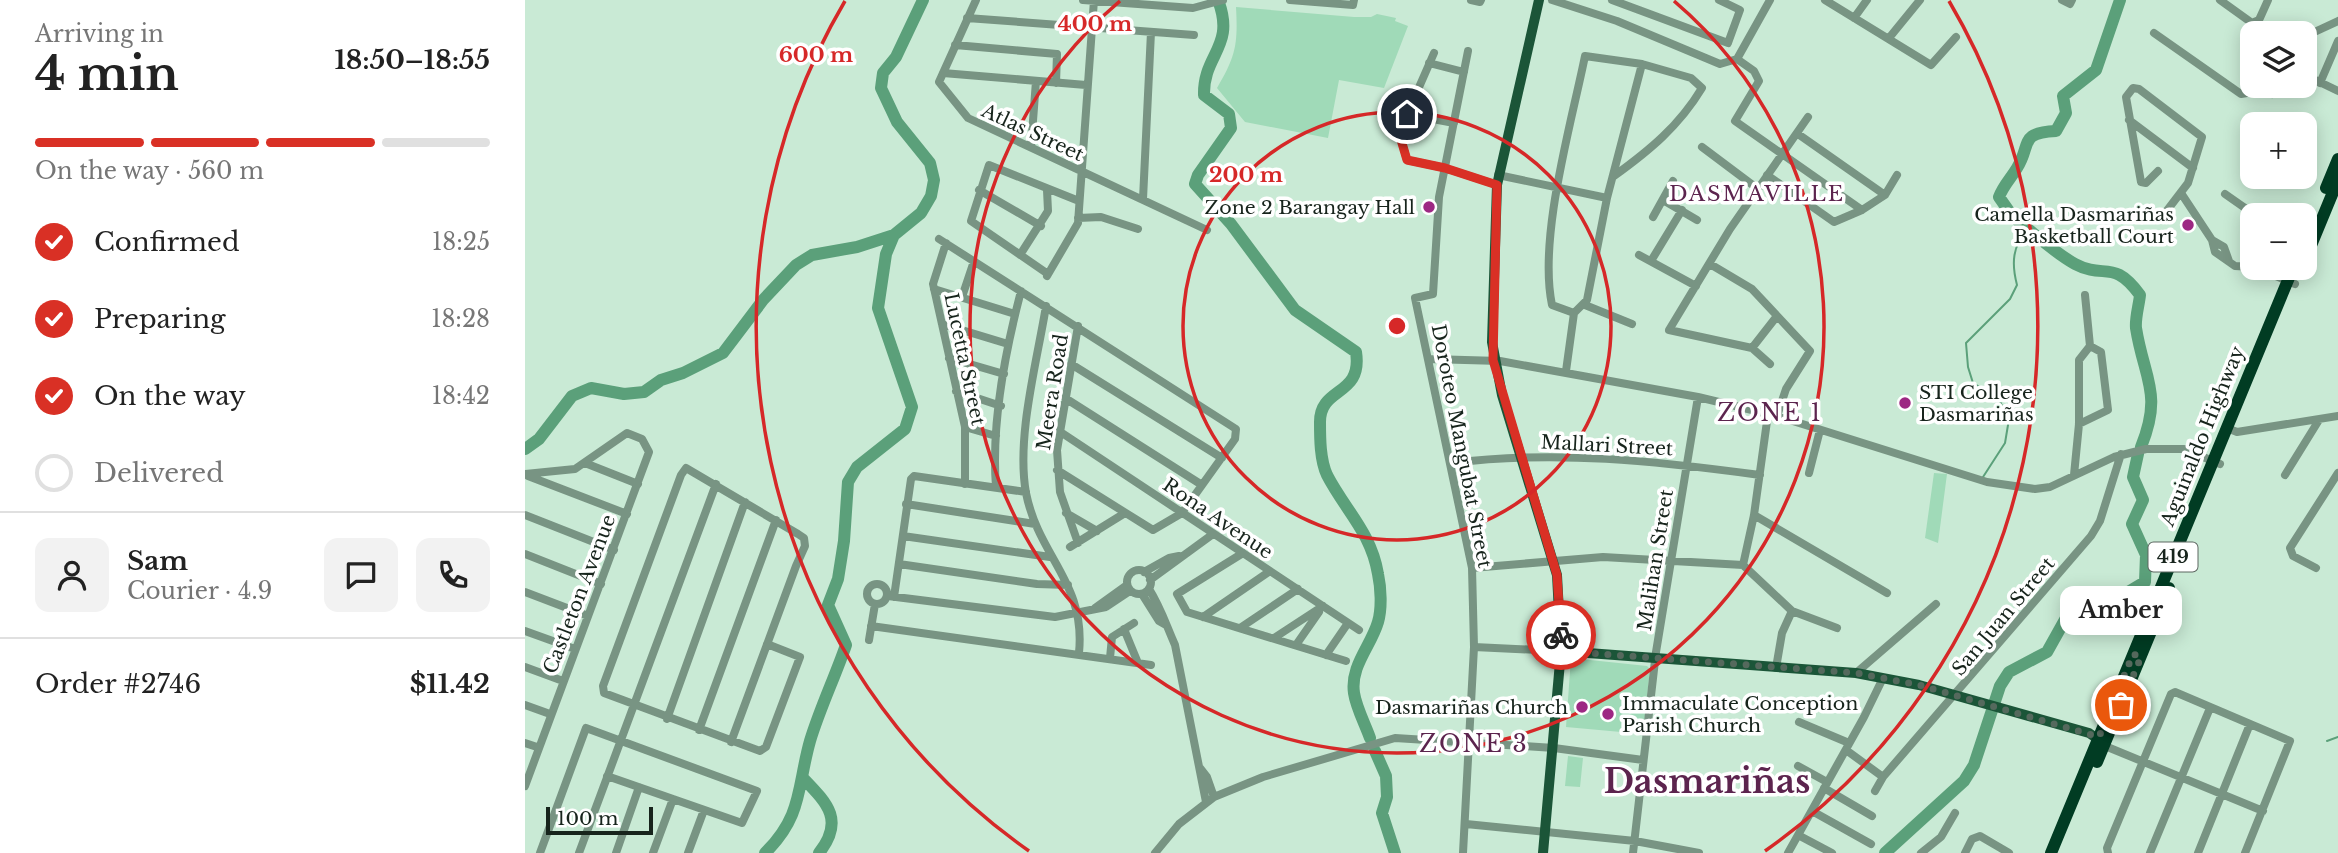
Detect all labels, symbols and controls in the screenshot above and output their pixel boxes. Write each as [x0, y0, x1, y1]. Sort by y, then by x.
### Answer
text: 400 m [1058, 11, 1132, 37]
text: Arriving in [35, 20, 164, 48]
map controls [2240, 21, 2317, 280]
button: layers [2240, 21, 2317, 98]
text: 600 m [779, 42, 853, 68]
text: 18:50–18:55 [335, 44, 490, 76]
text: 4 min [35, 45, 179, 102]
pin [1377, 84, 1437, 144]
icon: home [1388, 95, 1426, 133]
street label: Atlas Street [977, 98, 1088, 166]
button: + [2240, 112, 2317, 189]
text: On the way · 560 m [35, 157, 264, 185]
text: 200 m [1209, 162, 1283, 188]
district label: DASMAVILLE [1669, 181, 1845, 207]
place label: Zone 2 Barangay Hall [1205, 196, 1415, 219]
marker: Zone 2 Barangay Hall [1421, 199, 1437, 215]
place label: Camella Dasmariñas Basketball Court [1974, 203, 2175, 248]
button: − [2240, 203, 2317, 280]
marker: Camella Dasmariñas Basketball Court [2180, 217, 2196, 233]
icon: check [35, 223, 73, 261]
text: Confirmed [94, 226, 239, 258]
text: 18:25 [432, 228, 490, 256]
street label: Lucetta Street [939, 291, 990, 428]
icon: check [35, 300, 73, 338]
text: Preparing [94, 303, 226, 335]
text: 18:28 [431, 305, 490, 333]
centre of rings [1385, 314, 1409, 338]
street label: Doroteo Mangubat Street [1427, 322, 1497, 571]
street label: Meera Road [1032, 332, 1073, 452]
street label: Aguinaldo Highway [2155, 343, 2249, 531]
icon: check [35, 377, 73, 415]
text: On the way [94, 380, 246, 412]
place label: STI College Dasmariñas [1919, 381, 2034, 426]
text: 18:42 [432, 382, 490, 410]
marker: STI College Dasmariñas [1897, 395, 1913, 411]
district label: ZONE 1 [1717, 399, 1823, 427]
street label: Mallari Street [1540, 431, 1674, 460]
text: Delivered [94, 457, 224, 489]
street label: Rona Avenue [1158, 473, 1277, 564]
street label: Malihan Street [1633, 487, 1678, 633]
street label: Castleton Avenue [539, 511, 620, 677]
button: person [35, 538, 109, 612]
button: chat [324, 538, 398, 612]
button: phone [416, 538, 490, 612]
road number: 419 [2149, 542, 2197, 572]
text: Sam [127, 545, 188, 577]
street label: San Juan Street [1947, 552, 2060, 680]
text: Courier · 4.9 [127, 577, 272, 605]
callout: Amber [2060, 586, 2182, 635]
text: Amber [2079, 596, 2163, 624]
courier [1526, 600, 1596, 670]
icon: bike [1542, 616, 1580, 654]
text: Order #2746 [35, 668, 201, 700]
text: $11.42 [410, 668, 490, 700]
pin [2091, 675, 2151, 735]
icon: bag [2102, 686, 2140, 724]
place label: Immaculate Conception Parish Church [1622, 692, 1858, 737]
place label: Dasmariñas Church [1375, 696, 1568, 719]
marker: Dasmariñas Church [1574, 699, 1590, 715]
marker: Immaculate Conception Parish Church [1600, 706, 1616, 722]
district label: ZONE 3 [1419, 730, 1529, 758]
district label: Dasmariñas [1604, 761, 1810, 802]
scale bar [546, 804, 653, 836]
text: 100 m [557, 807, 618, 830]

